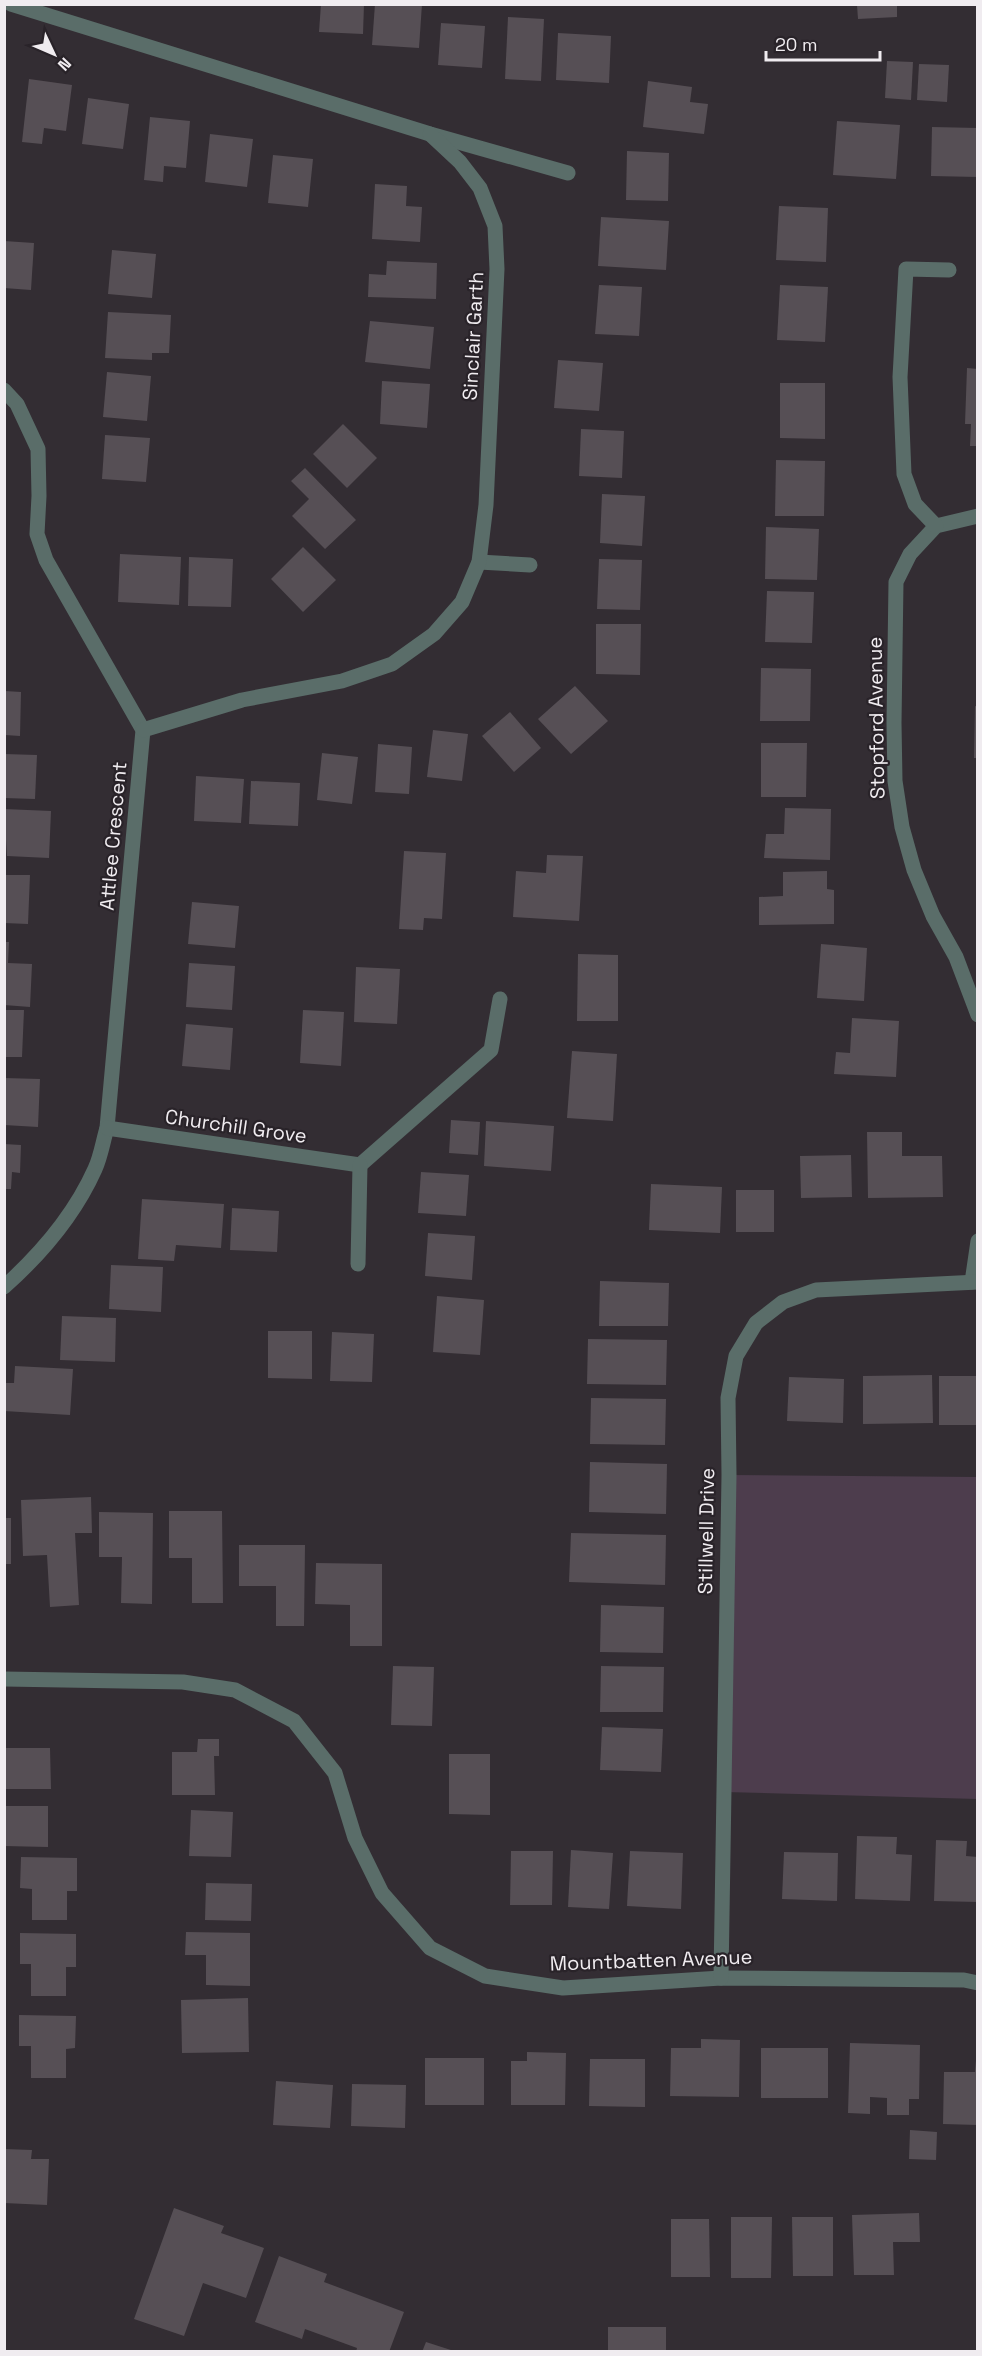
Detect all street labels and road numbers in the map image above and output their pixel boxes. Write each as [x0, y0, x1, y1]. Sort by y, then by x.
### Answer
street label: Sinclair Garth [457, 271, 489, 401]
street label: Stopford Avenue [862, 637, 890, 799]
street label: Attlee Crescent [94, 760, 132, 912]
street label: Churchill Grove [163, 1103, 309, 1149]
street label: Stillwell Drive [692, 1467, 720, 1595]
street label: Mountbatten Avenue [549, 1943, 753, 1977]

